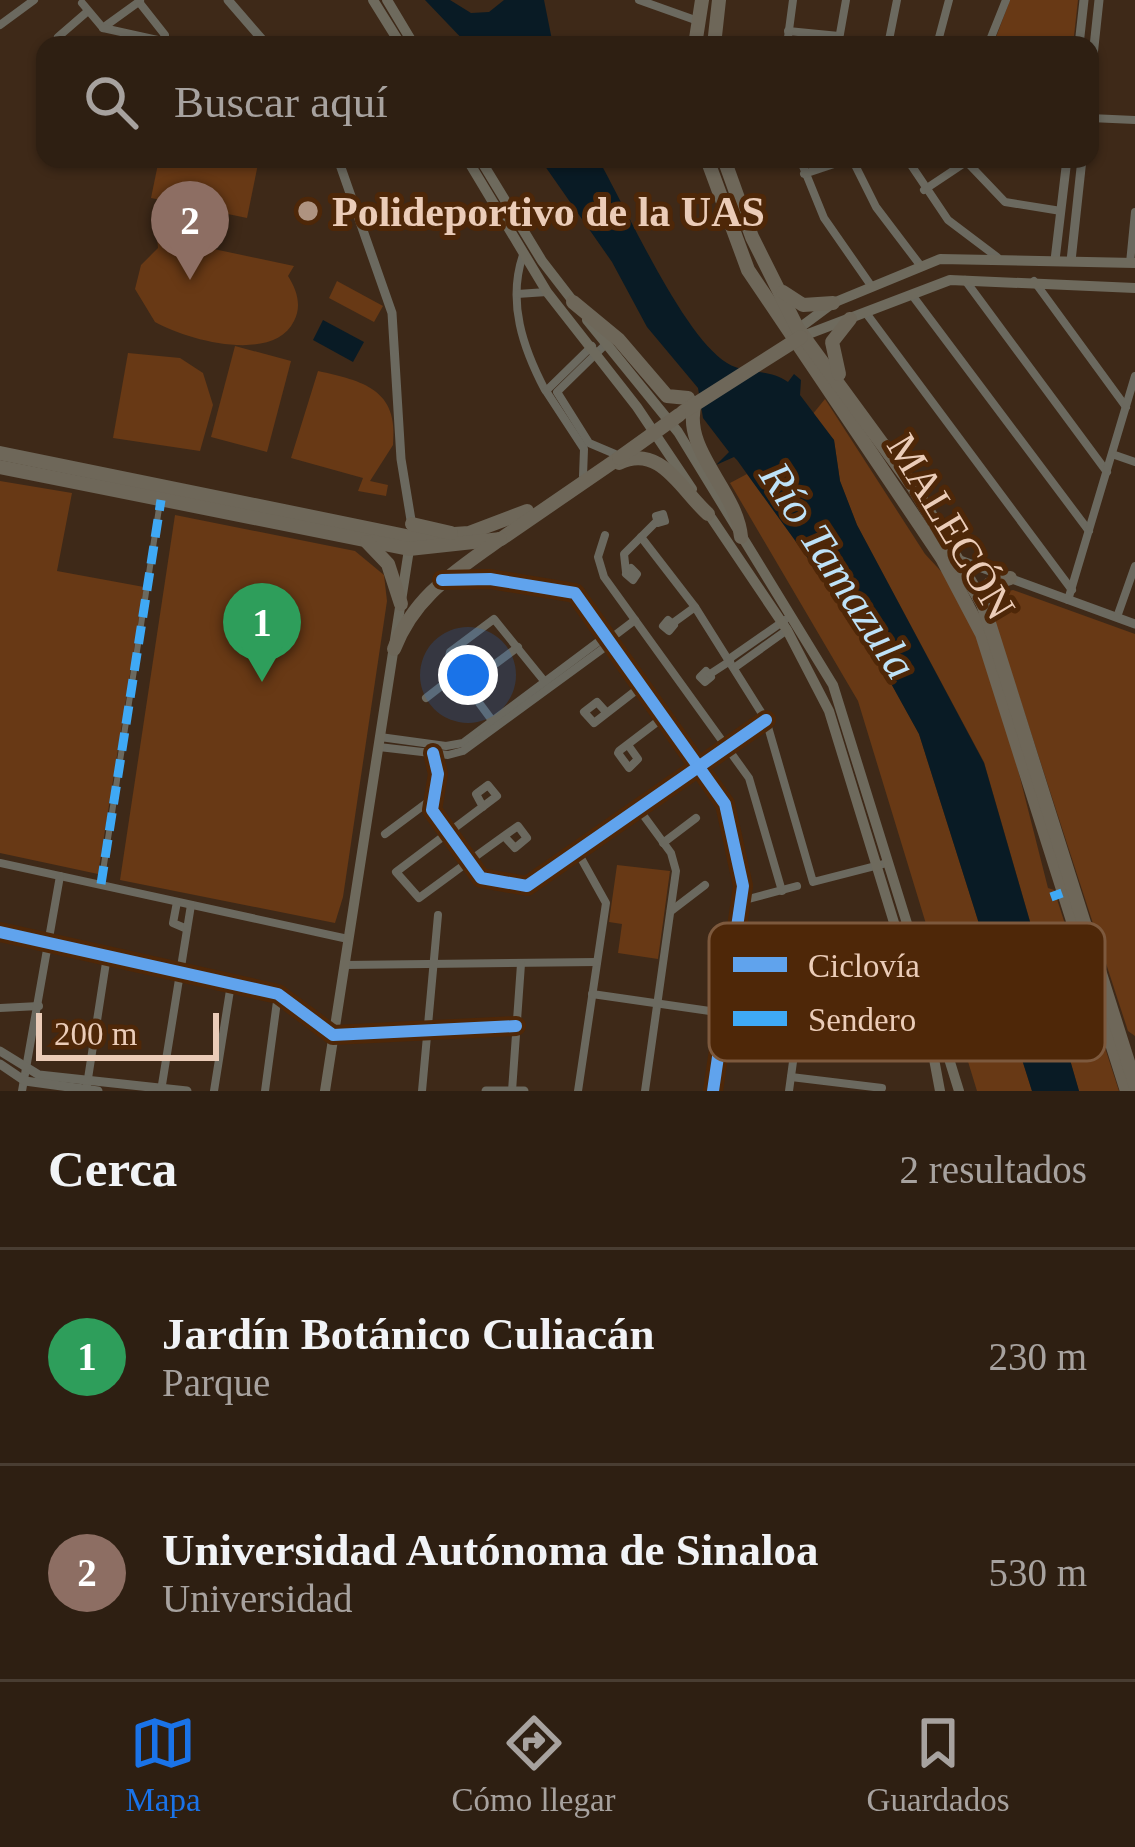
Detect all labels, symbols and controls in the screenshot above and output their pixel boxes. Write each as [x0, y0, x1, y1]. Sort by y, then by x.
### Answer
search box [36, 36, 1099, 168]
icon: search [78, 69, 144, 135]
text: Buscar aquí [174, 77, 388, 127]
pin: 2 [151, 181, 229, 280]
place label: Polideportivo de la UAS [332, 189, 765, 235]
marker: Polideportivo de la UAS [295, 198, 321, 224]
street label: MALECÓN [878, 426, 1024, 627]
water label: Río Tamazula [749, 452, 926, 688]
pin: 1 [223, 583, 301, 682]
your location [438, 645, 498, 705]
legend [709, 923, 1105, 1061]
text: Ciclovía [808, 948, 920, 984]
text: Sendero [808, 1002, 916, 1038]
scale bar [36, 1007, 219, 1060]
text: 200 m [54, 1016, 137, 1052]
text: Cerca [48, 1141, 177, 1197]
text: 2 resultados [900, 1148, 1087, 1191]
text: Jardín Botánico Culiacán [162, 1309, 655, 1359]
text: 1 [77, 1335, 97, 1378]
text: 230 m [988, 1335, 1087, 1378]
text: Parque [162, 1361, 270, 1404]
text: Universidad Autónoma de Sinaloa [162, 1525, 818, 1575]
text: 2 [77, 1551, 97, 1594]
text: 530 m [988, 1551, 1087, 1594]
text: Universidad [162, 1577, 353, 1620]
tab: Mapa [125, 1710, 201, 1819]
tab: Cómo llegar [452, 1710, 616, 1819]
tab: Guardados [867, 1710, 1010, 1819]

